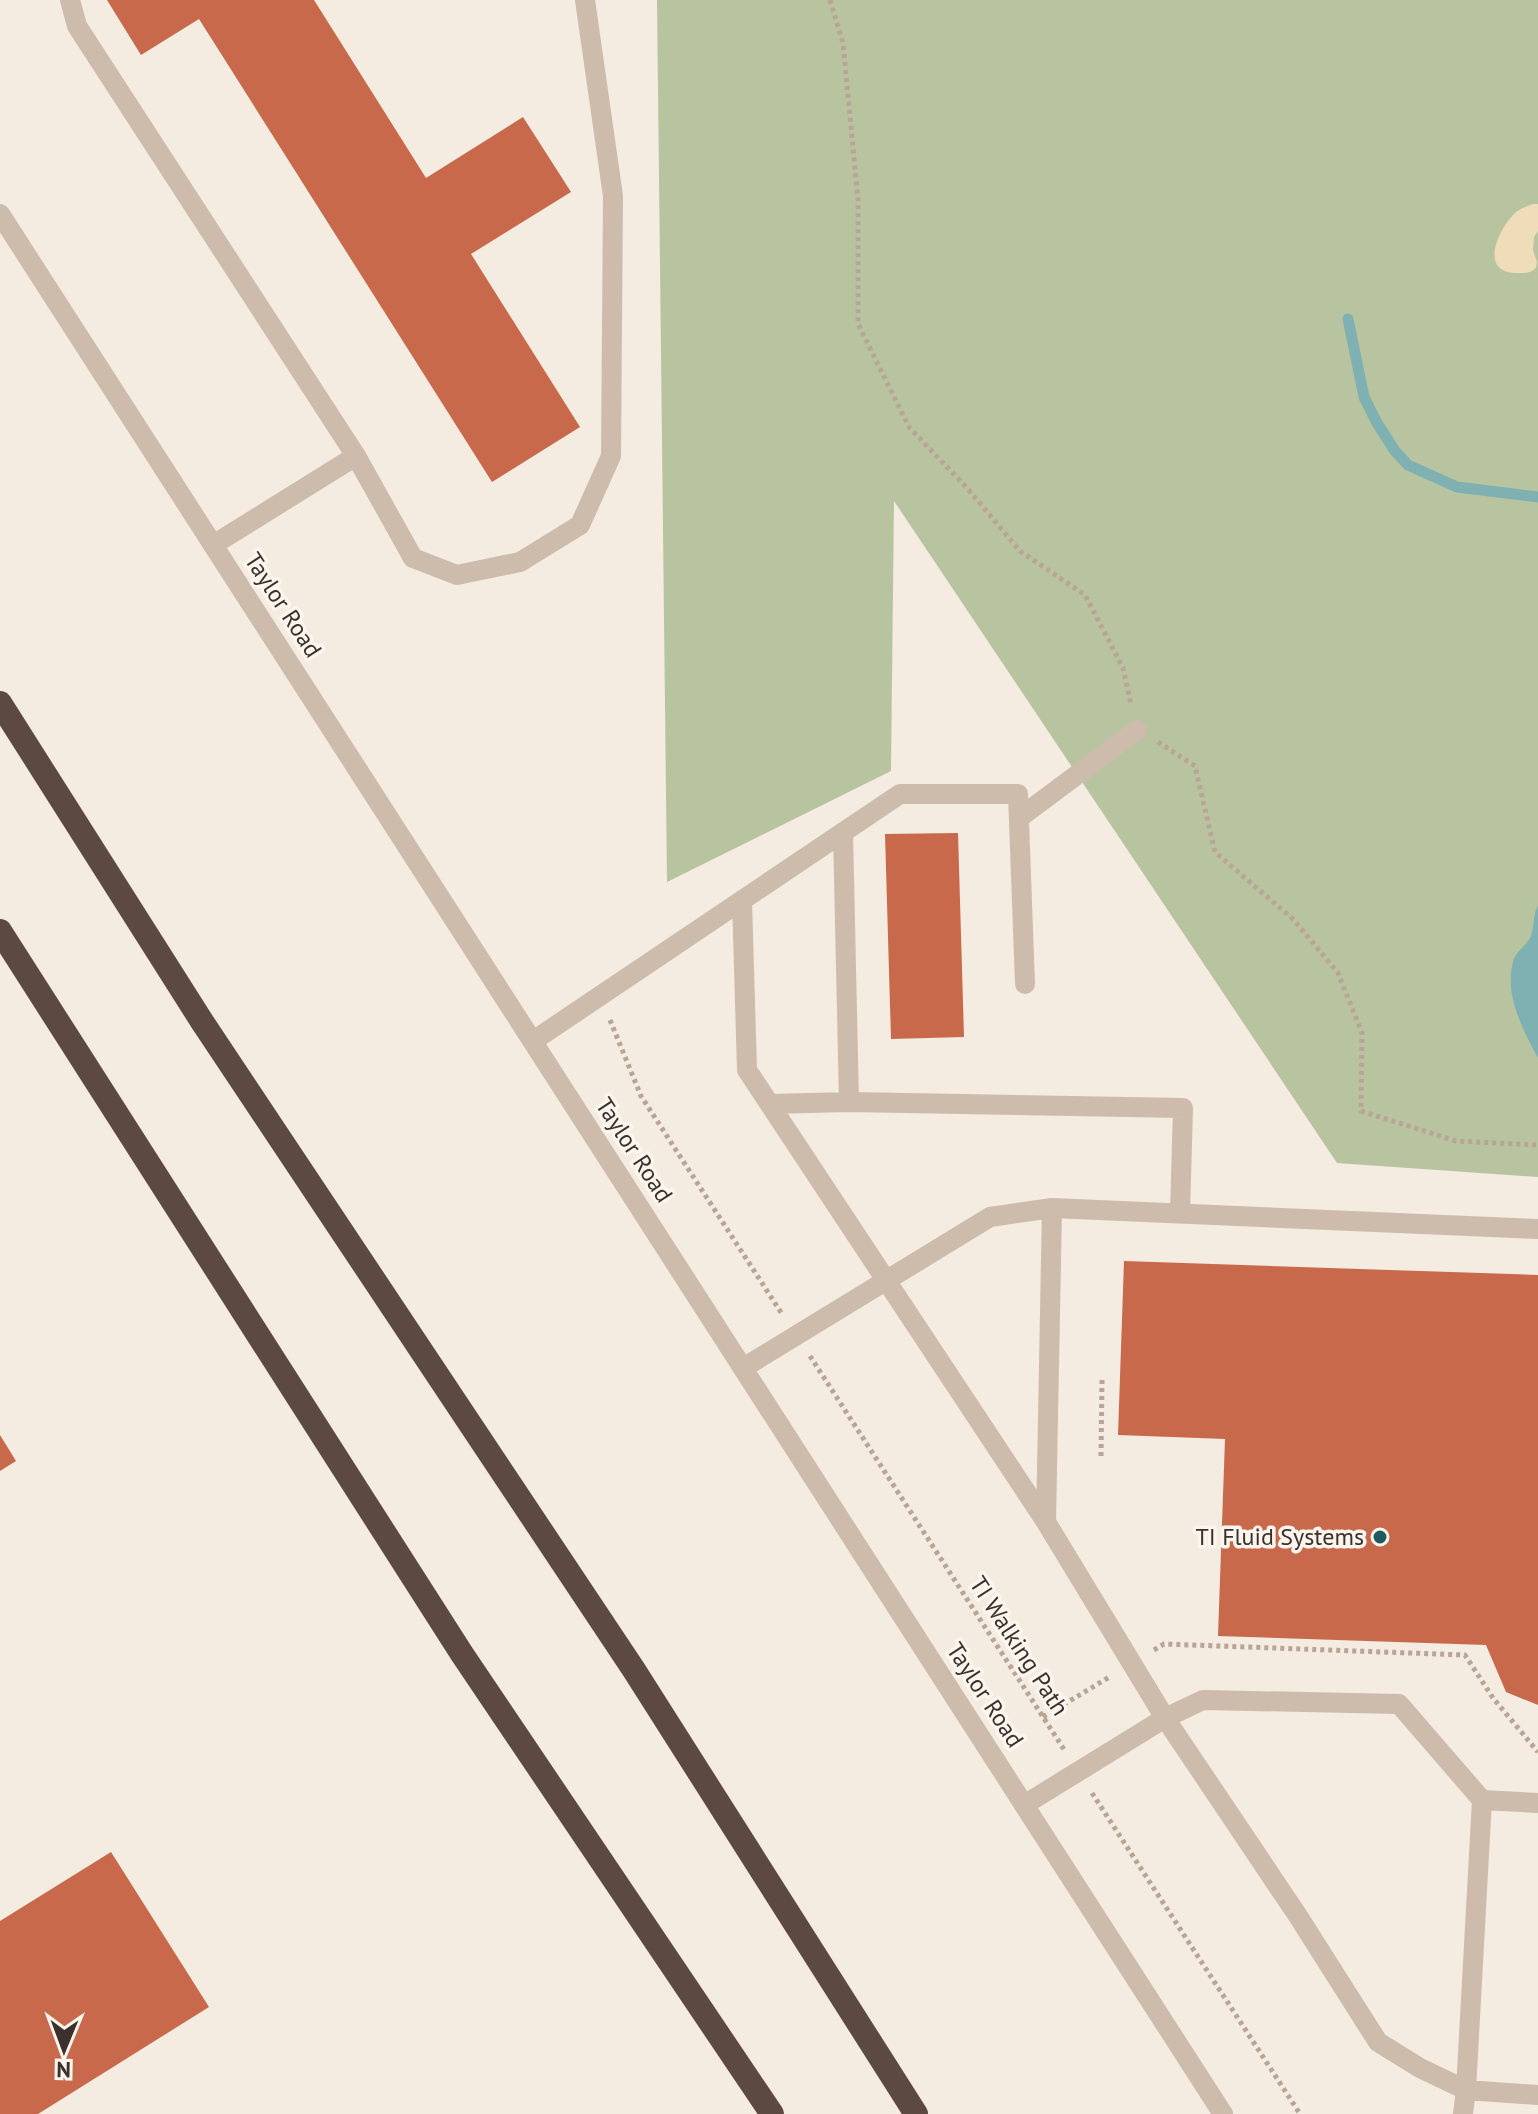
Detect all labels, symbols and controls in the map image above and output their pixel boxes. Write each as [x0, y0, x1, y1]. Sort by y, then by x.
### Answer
street label: Taylor Road [238, 546, 329, 663]
street label: Taylor Road [589, 1091, 680, 1208]
place label: TI Fluid Systems [1195, 1521, 1364, 1552]
marker: TI Fluid Systems [1371, 1528, 1389, 1546]
street label: TI Walking Path [963, 1570, 1076, 1721]
street label: Taylor Road [940, 1636, 1031, 1753]
north arrow [24, 2010, 104, 2090]
text: N [56, 2056, 71, 2084]

